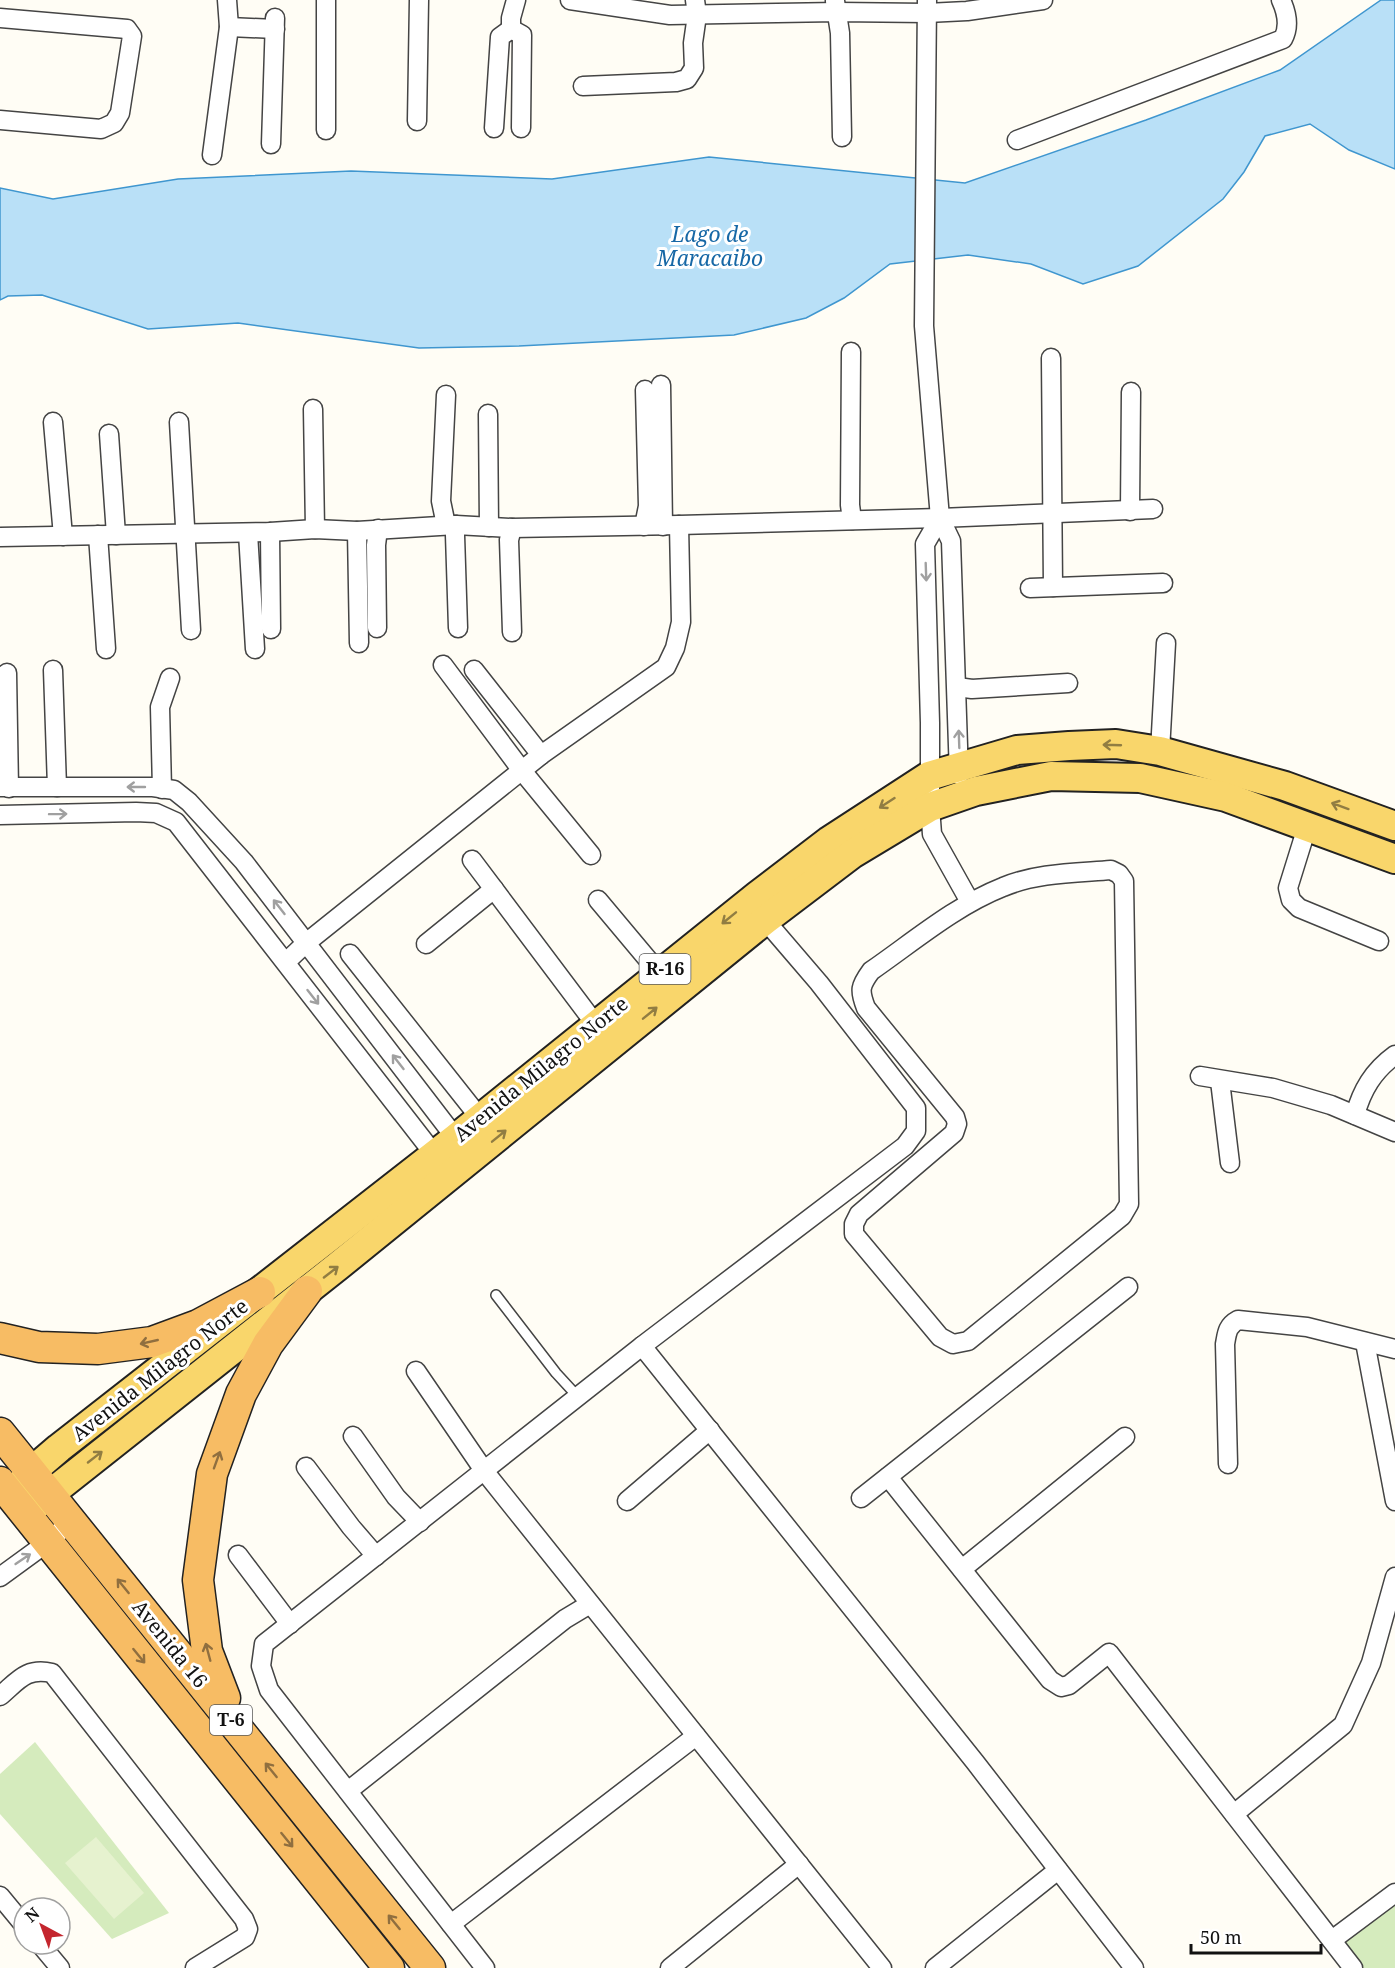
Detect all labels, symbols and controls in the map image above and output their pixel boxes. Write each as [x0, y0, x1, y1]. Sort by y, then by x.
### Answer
water label: Lago de Maracaibo [656, 220, 763, 272]
one-way arrow [920, 562, 932, 582]
one-way arrow [953, 730, 964, 750]
one-way arrow [1102, 739, 1122, 751]
one-way arrow [127, 781, 147, 793]
one-way arrow [879, 797, 895, 809]
one-way arrow [1331, 799, 1350, 810]
one-way arrow [48, 808, 68, 819]
one-way arrow [272, 899, 285, 915]
one-way arrow [721, 911, 737, 924]
road number: R-16 [640, 954, 690, 984]
one-way arrow [307, 988, 320, 1004]
street label: Avenida Milagro Norte [448, 990, 633, 1147]
one-way arrow [642, 1007, 658, 1020]
one-way arrow [391, 1054, 404, 1070]
one-way arrow [490, 1130, 506, 1143]
one-way arrow [322, 1265, 338, 1278]
street label: Avenida Milagro Norte [66, 1292, 253, 1447]
one-way arrow [140, 1336, 159, 1348]
one-way arrow [86, 1451, 102, 1464]
one-way arrow [213, 1451, 224, 1469]
one-way arrow [15, 1553, 31, 1565]
one-way arrow [116, 1579, 130, 1594]
street label: Avenida 16 [127, 1594, 214, 1693]
one-way arrow [202, 1643, 214, 1662]
one-way arrow [132, 1647, 145, 1663]
road number: T-6 [210, 1705, 252, 1735]
one-way arrow [265, 1763, 278, 1779]
one-way arrow [280, 1832, 293, 1848]
north arrow [12, 1896, 72, 1956]
text: N [20, 1902, 44, 1927]
one-way arrow [387, 1915, 400, 1931]
scale bar [1191, 1917, 1322, 1955]
text: 50 m [1200, 1925, 1242, 1949]

